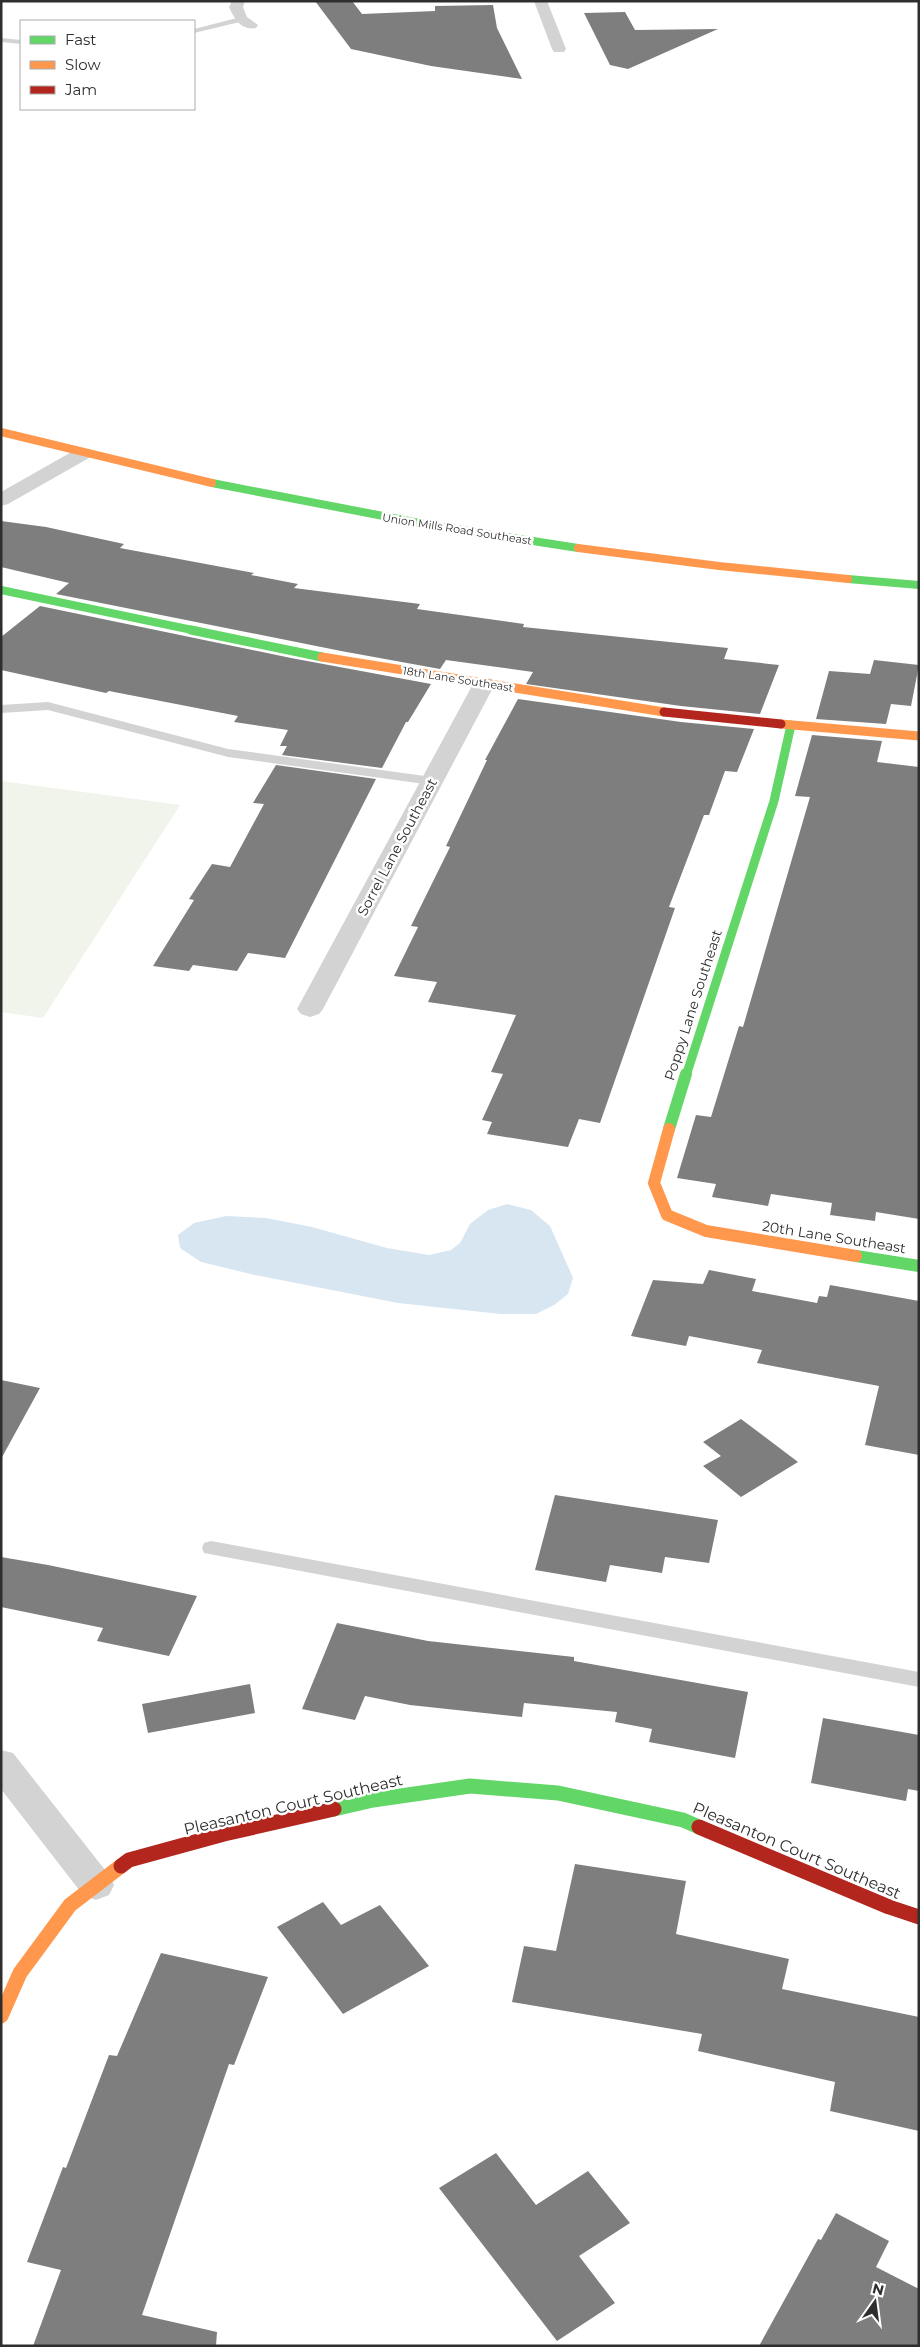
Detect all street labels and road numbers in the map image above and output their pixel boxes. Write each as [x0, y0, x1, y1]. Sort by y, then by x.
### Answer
street label: Union Mills Road Southeast [381, 510, 533, 548]
street label: 18th Lane Southeast [402, 663, 515, 695]
street label: Sorrel Lane Southeast [353, 775, 441, 919]
street label: Poppy Lane Southeast [660, 927, 726, 1083]
street label: 20th Lane Southeast [761, 1217, 907, 1257]
street label: Pleasanton Court Southeast [182, 1770, 405, 1839]
street label: Pleasanton Court Southeast [690, 1798, 904, 1903]

